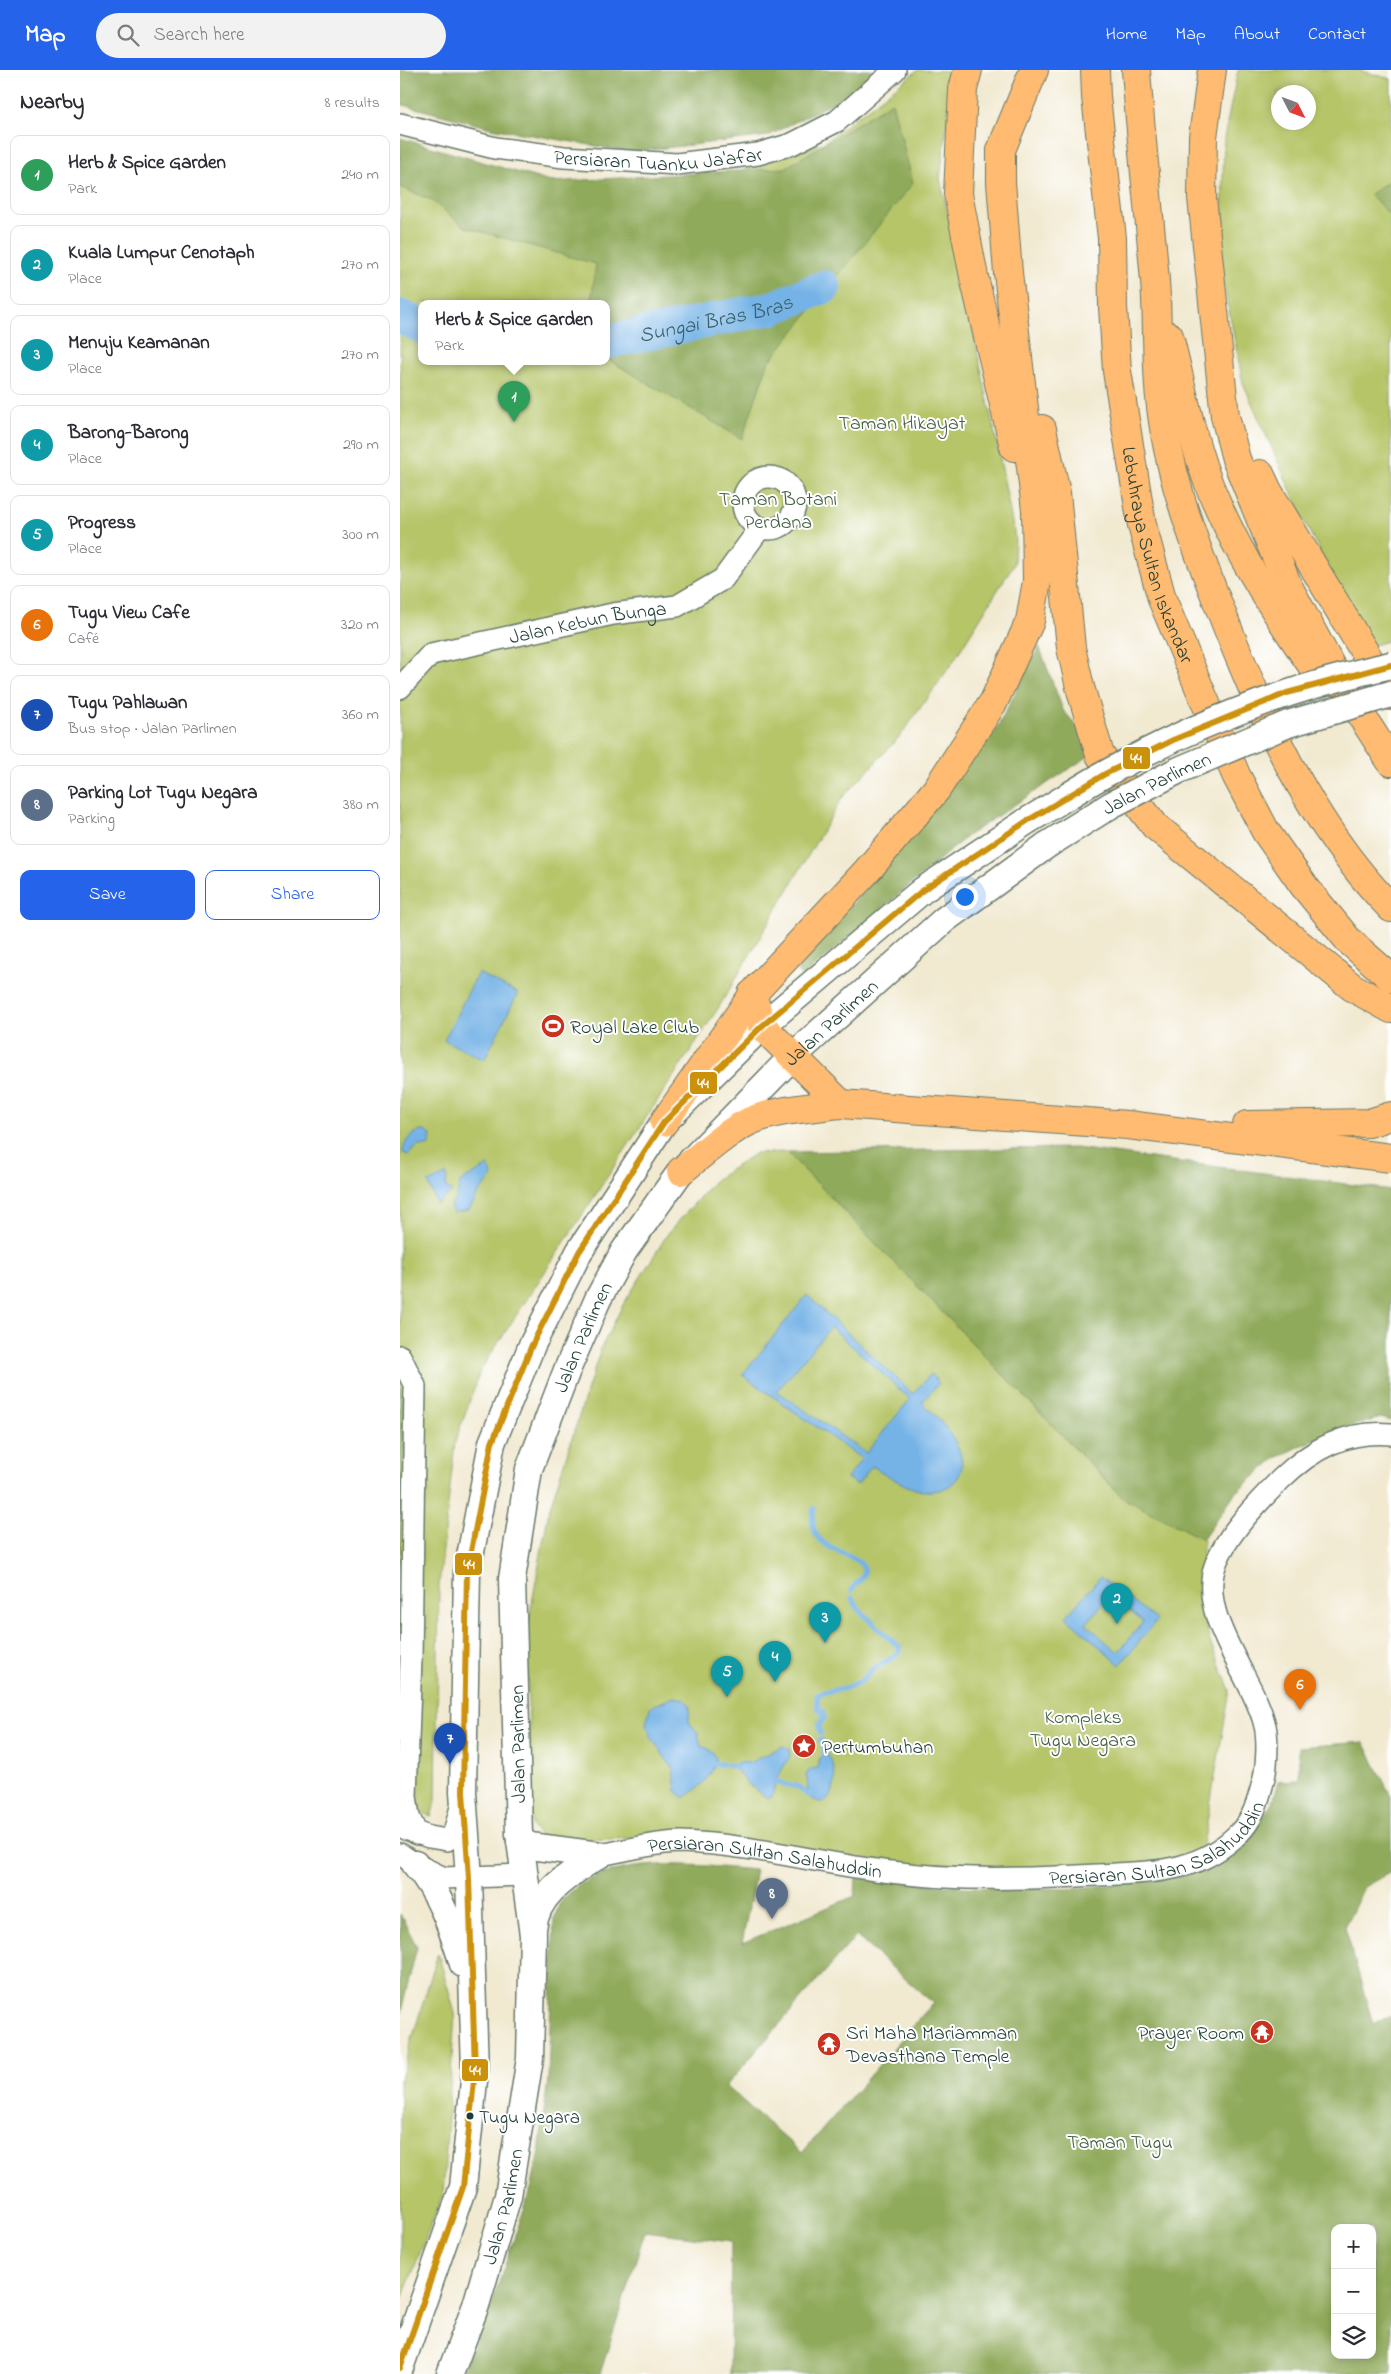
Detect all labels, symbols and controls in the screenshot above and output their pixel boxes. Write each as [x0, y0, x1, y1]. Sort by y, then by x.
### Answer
search box [96, 13, 446, 58]
text: Map [25, 18, 66, 53]
icon: search [114, 21, 142, 49]
text: Search here [154, 22, 245, 49]
text: Home [1106, 22, 1147, 48]
text: Map [1175, 22, 1206, 48]
text: About [1234, 22, 1280, 48]
text: Contact [1308, 22, 1366, 48]
north arrow [1271, 85, 1316, 130]
text: Nearby [20, 88, 84, 118]
text: 8 results [324, 91, 380, 115]
street label: Persiaran Tuanku Ja'afar [552, 141, 768, 181]
text: Herb & Spice Garden [68, 150, 226, 177]
text: 1 [34, 163, 40, 187]
text: 240 m [341, 163, 379, 187]
text: Park [68, 177, 97, 201]
text: Kuala Lumpur Cenotaph [68, 240, 255, 267]
text: 2 [33, 253, 41, 277]
text: 270 m [341, 253, 379, 277]
text: Place [68, 267, 102, 291]
water label: Sungai Bras Bras [637, 288, 798, 352]
popup [418, 300, 610, 365]
text: Herb & Spice Garden [435, 307, 593, 334]
text: Menuju Keamanan [68, 330, 210, 357]
text: Park [435, 334, 464, 358]
text: 3 [34, 343, 40, 367]
text: 270 m [341, 343, 379, 367]
text: Place [68, 357, 102, 381]
pin: 1 [498, 381, 530, 422]
park label: Taman Hikayat [839, 410, 966, 439]
text: Barong-Barong [68, 420, 189, 447]
text: 4 [34, 433, 40, 457]
text: 290 m [343, 433, 379, 457]
street label: Lebuhraya Sultan Iskandar [1113, 445, 1200, 669]
text: Place [68, 447, 102, 471]
park label: Taman Botani Perdana [719, 486, 837, 538]
text: Progress [68, 510, 136, 537]
text: 5 [32, 523, 42, 547]
text: 300 m [342, 523, 379, 547]
text: Place [68, 537, 102, 561]
street label: Jalan Kebun Bunga [507, 595, 668, 653]
text: Tugu View Cafe [68, 600, 190, 627]
text: 6 [33, 613, 41, 637]
text: 320 m [341, 613, 379, 637]
text: Café [68, 627, 99, 651]
text: Tugu Pahlawan [68, 690, 187, 717]
text: 7 [34, 703, 40, 727]
text: 360 m [342, 703, 379, 727]
text: Bus stop · Jalan Parlimen [68, 717, 237, 741]
street label: Jalan Parlimen [1097, 746, 1216, 824]
line badge: 44 [1122, 746, 1151, 770]
text: 44 [1129, 749, 1142, 770]
text: Parking Lot Tugu Negara [68, 780, 257, 807]
text: 8 [34, 793, 40, 817]
text: 380 m [343, 793, 379, 817]
text: Parking [68, 807, 115, 831]
button: Save [20, 870, 195, 920]
button: Share [205, 870, 380, 920]
your location [952, 884, 978, 910]
street label: Jalan Parlimen [778, 974, 886, 1074]
sports icon: Royal Lake Club [540, 1013, 566, 1039]
place label: Royal Lake Club [570, 1014, 699, 1043]
line badge: 44 [689, 1071, 718, 1095]
text: 44 [696, 1074, 709, 1095]
street label: Jalan Parlimen [548, 1277, 622, 1397]
line badge: 44 [454, 1552, 483, 1576]
text: 44 [462, 1555, 475, 1576]
pin: 2 [1101, 1583, 1133, 1624]
pin: 3 [809, 1602, 841, 1643]
pin: 4 [759, 1641, 791, 1682]
pin: 5 [711, 1656, 743, 1697]
pin: 6 [1284, 1669, 1316, 1710]
street label: Jalan Parlimen [504, 1684, 535, 1803]
park label: Kompleks Tugu Negara [1030, 1704, 1136, 1757]
pin: 7 [434, 1723, 466, 1764]
place icon: Pertumbuhan [791, 1733, 817, 1759]
place label: Pertumbuhan [822, 1734, 933, 1763]
street label: Persiaran Sultan Salahuddin [1048, 1798, 1273, 1894]
street label: Persiaran Sultan Salahuddin [646, 1830, 884, 1888]
pin: 8 [756, 1878, 788, 1919]
temple icon: Prayer Room [1249, 2019, 1275, 2045]
place label: Sri Maha Mariamman Devasthana Temple [845, 2020, 1017, 2072]
place label: Prayer Room [1138, 2020, 1244, 2049]
temple icon: Sri Maha Mariamman Devasthana Temple [816, 2031, 842, 2057]
line badge: 44 [461, 2058, 489, 2082]
text: 44 [468, 2061, 481, 2082]
place label: Tugu Negara [479, 2105, 580, 2134]
marker: Tugu Negara [465, 2111, 475, 2121]
park label: Taman Tugu [1067, 2129, 1173, 2159]
street label: Jalan Parlimen [477, 2147, 532, 2268]
map controls [1331, 2224, 1376, 2359]
button: + [1331, 2224, 1376, 2269]
button: − [1331, 2269, 1376, 2314]
button: layers [1331, 2314, 1376, 2359]

